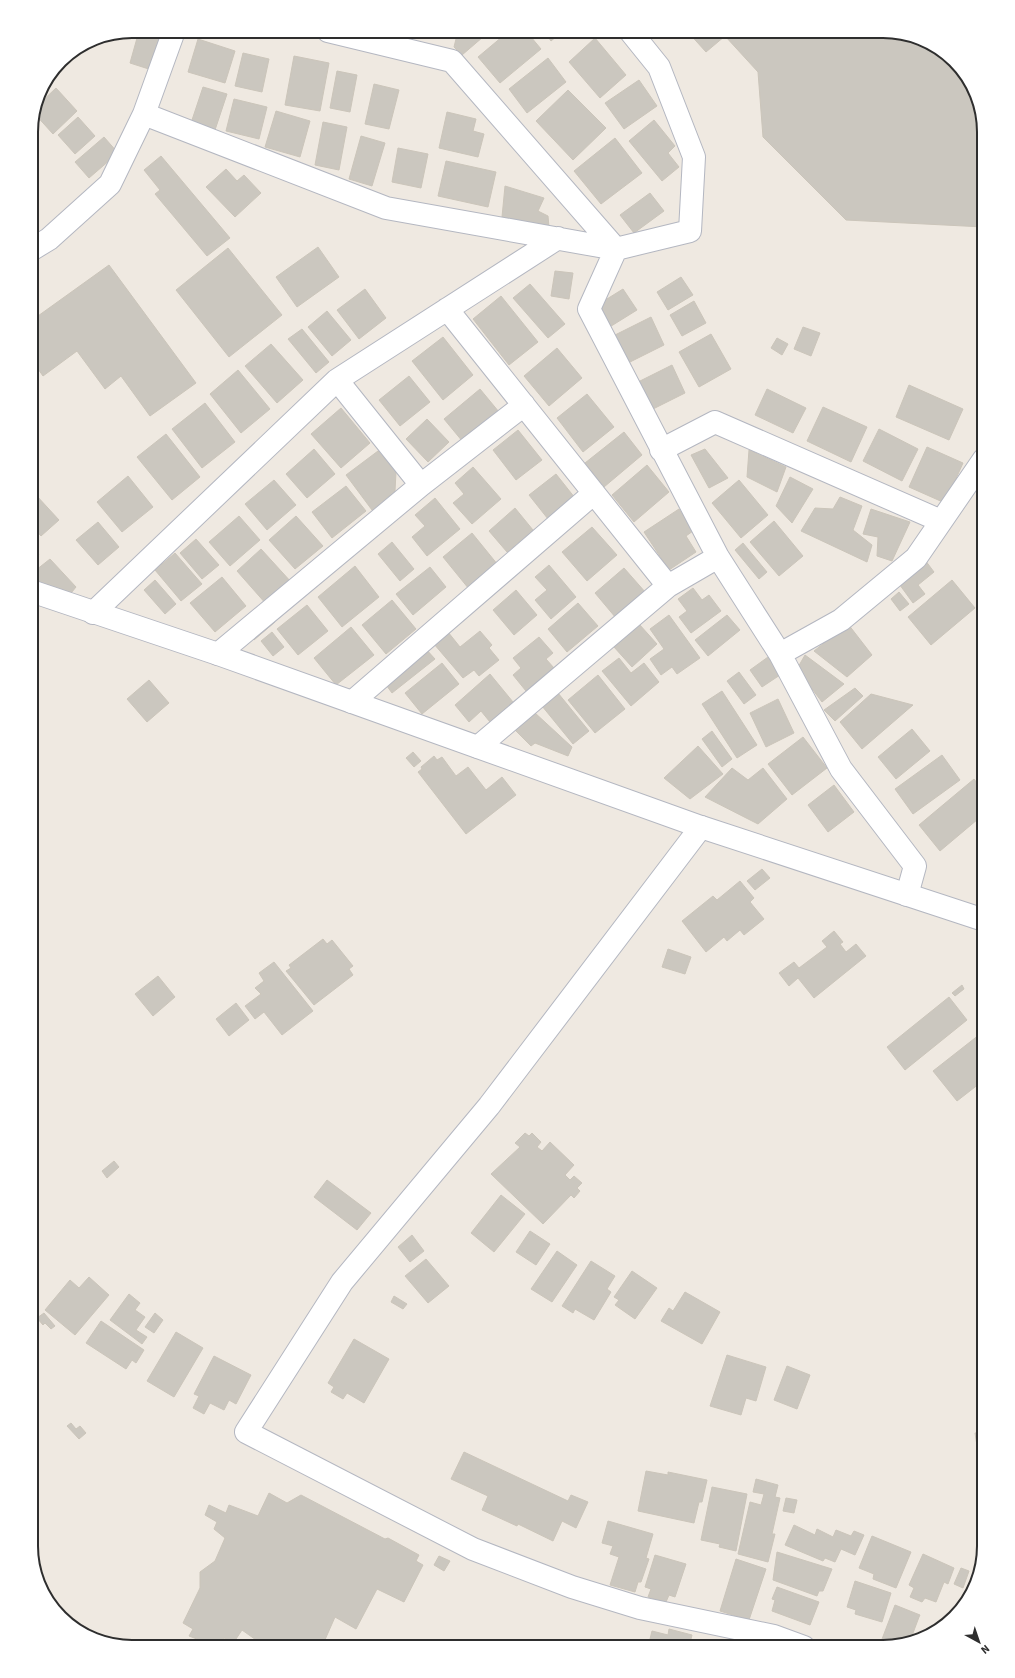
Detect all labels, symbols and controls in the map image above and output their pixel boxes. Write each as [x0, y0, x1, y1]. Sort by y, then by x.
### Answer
north arrow [959, 1622, 999, 1662]
text: N [977, 1641, 993, 1657]

